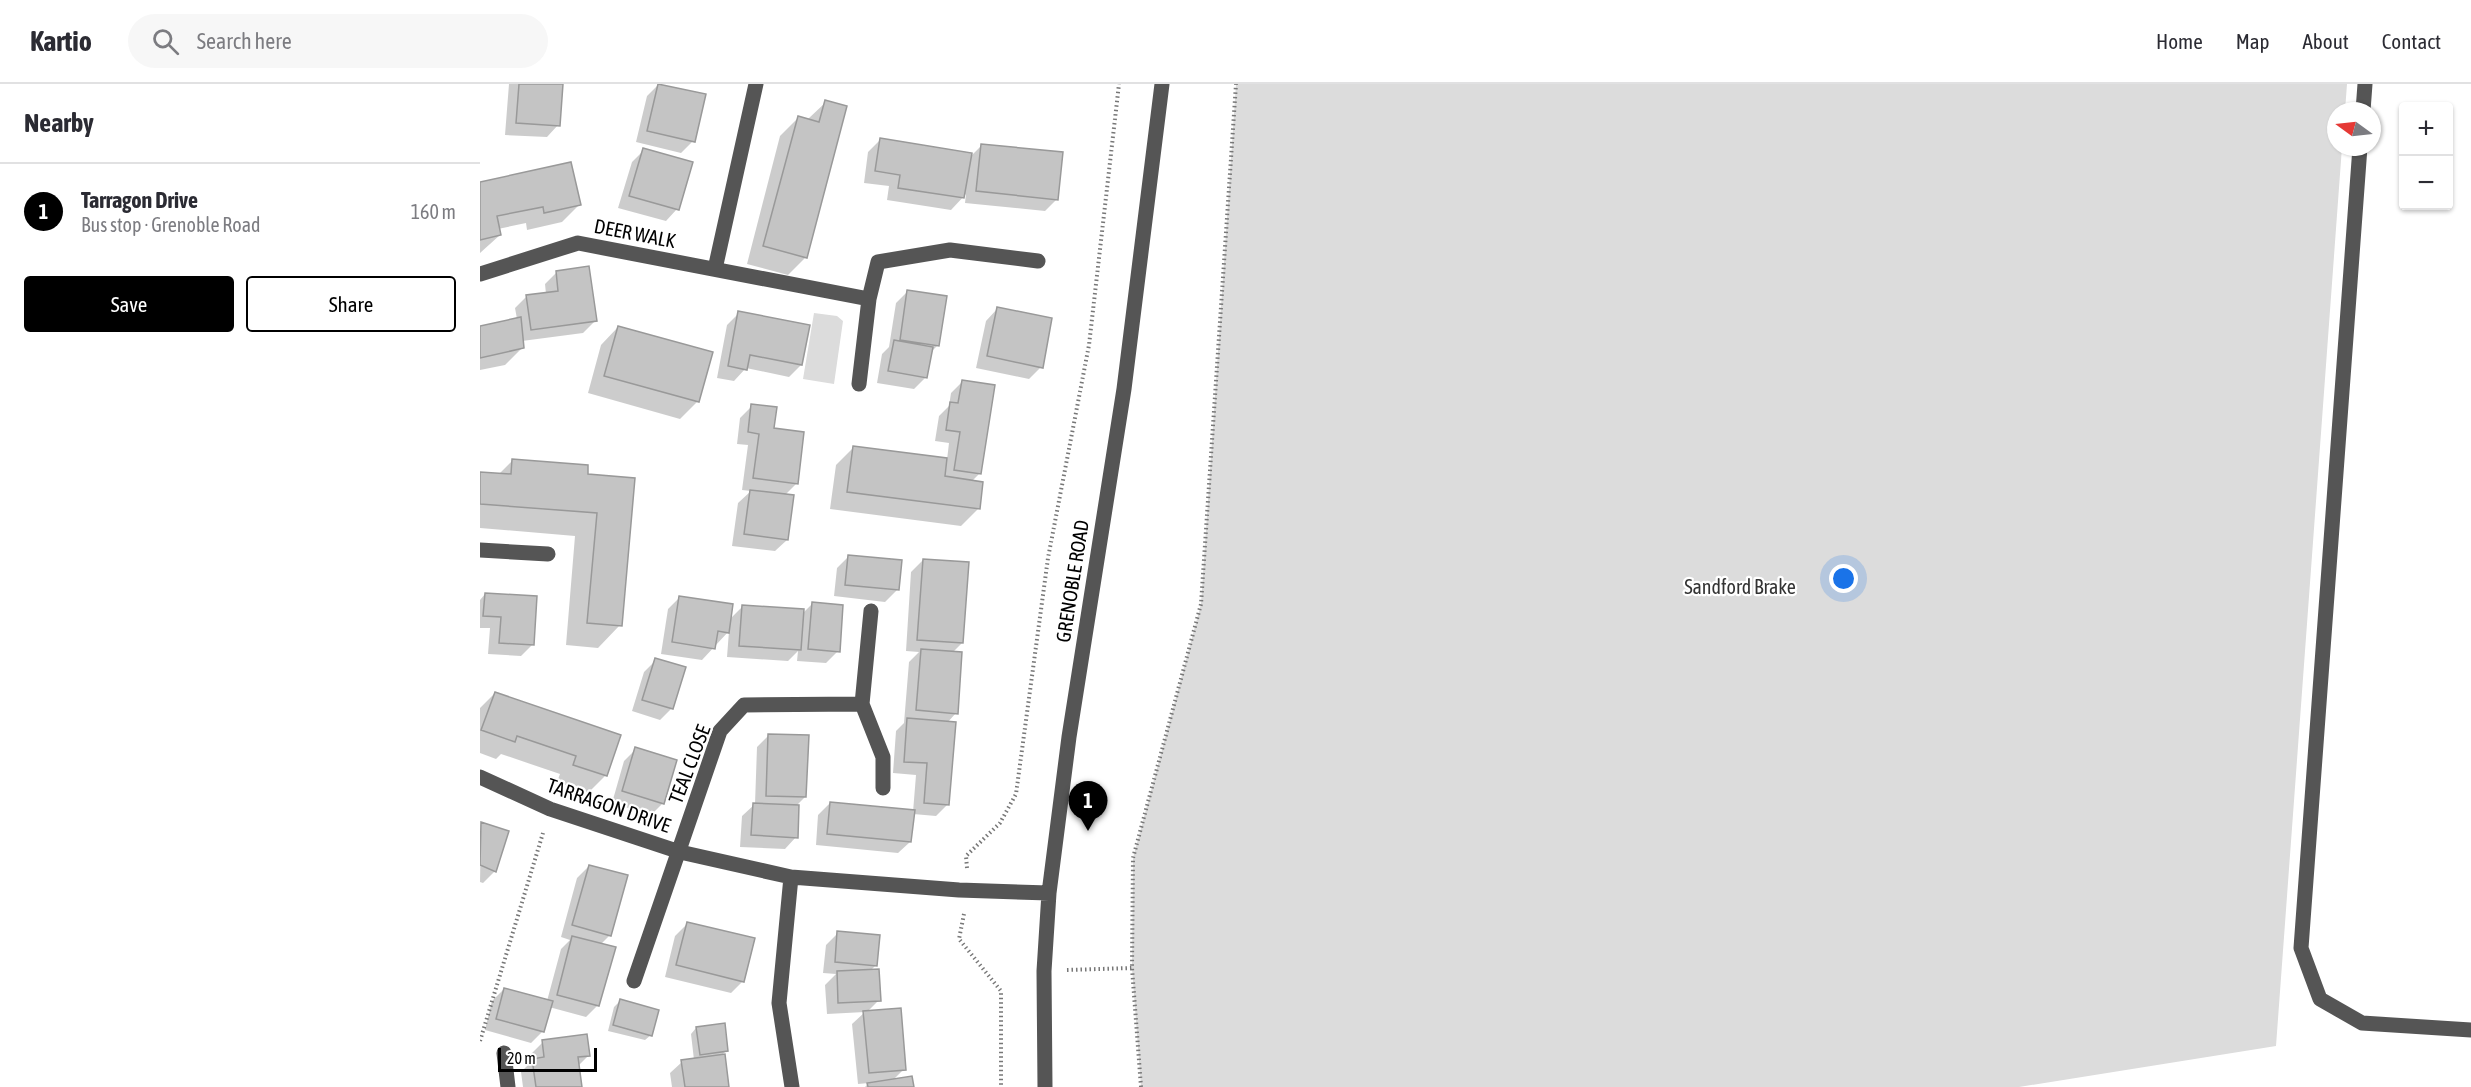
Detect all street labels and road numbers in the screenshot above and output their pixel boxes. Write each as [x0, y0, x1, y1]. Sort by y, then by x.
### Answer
street label: DEER WALK [592, 214, 678, 252]
street label: GRENOBLE ROAD [1051, 518, 1093, 644]
street label: TEAL CLOSE [663, 721, 715, 807]
street label: TARRAGON DRIVE [544, 773, 674, 837]

